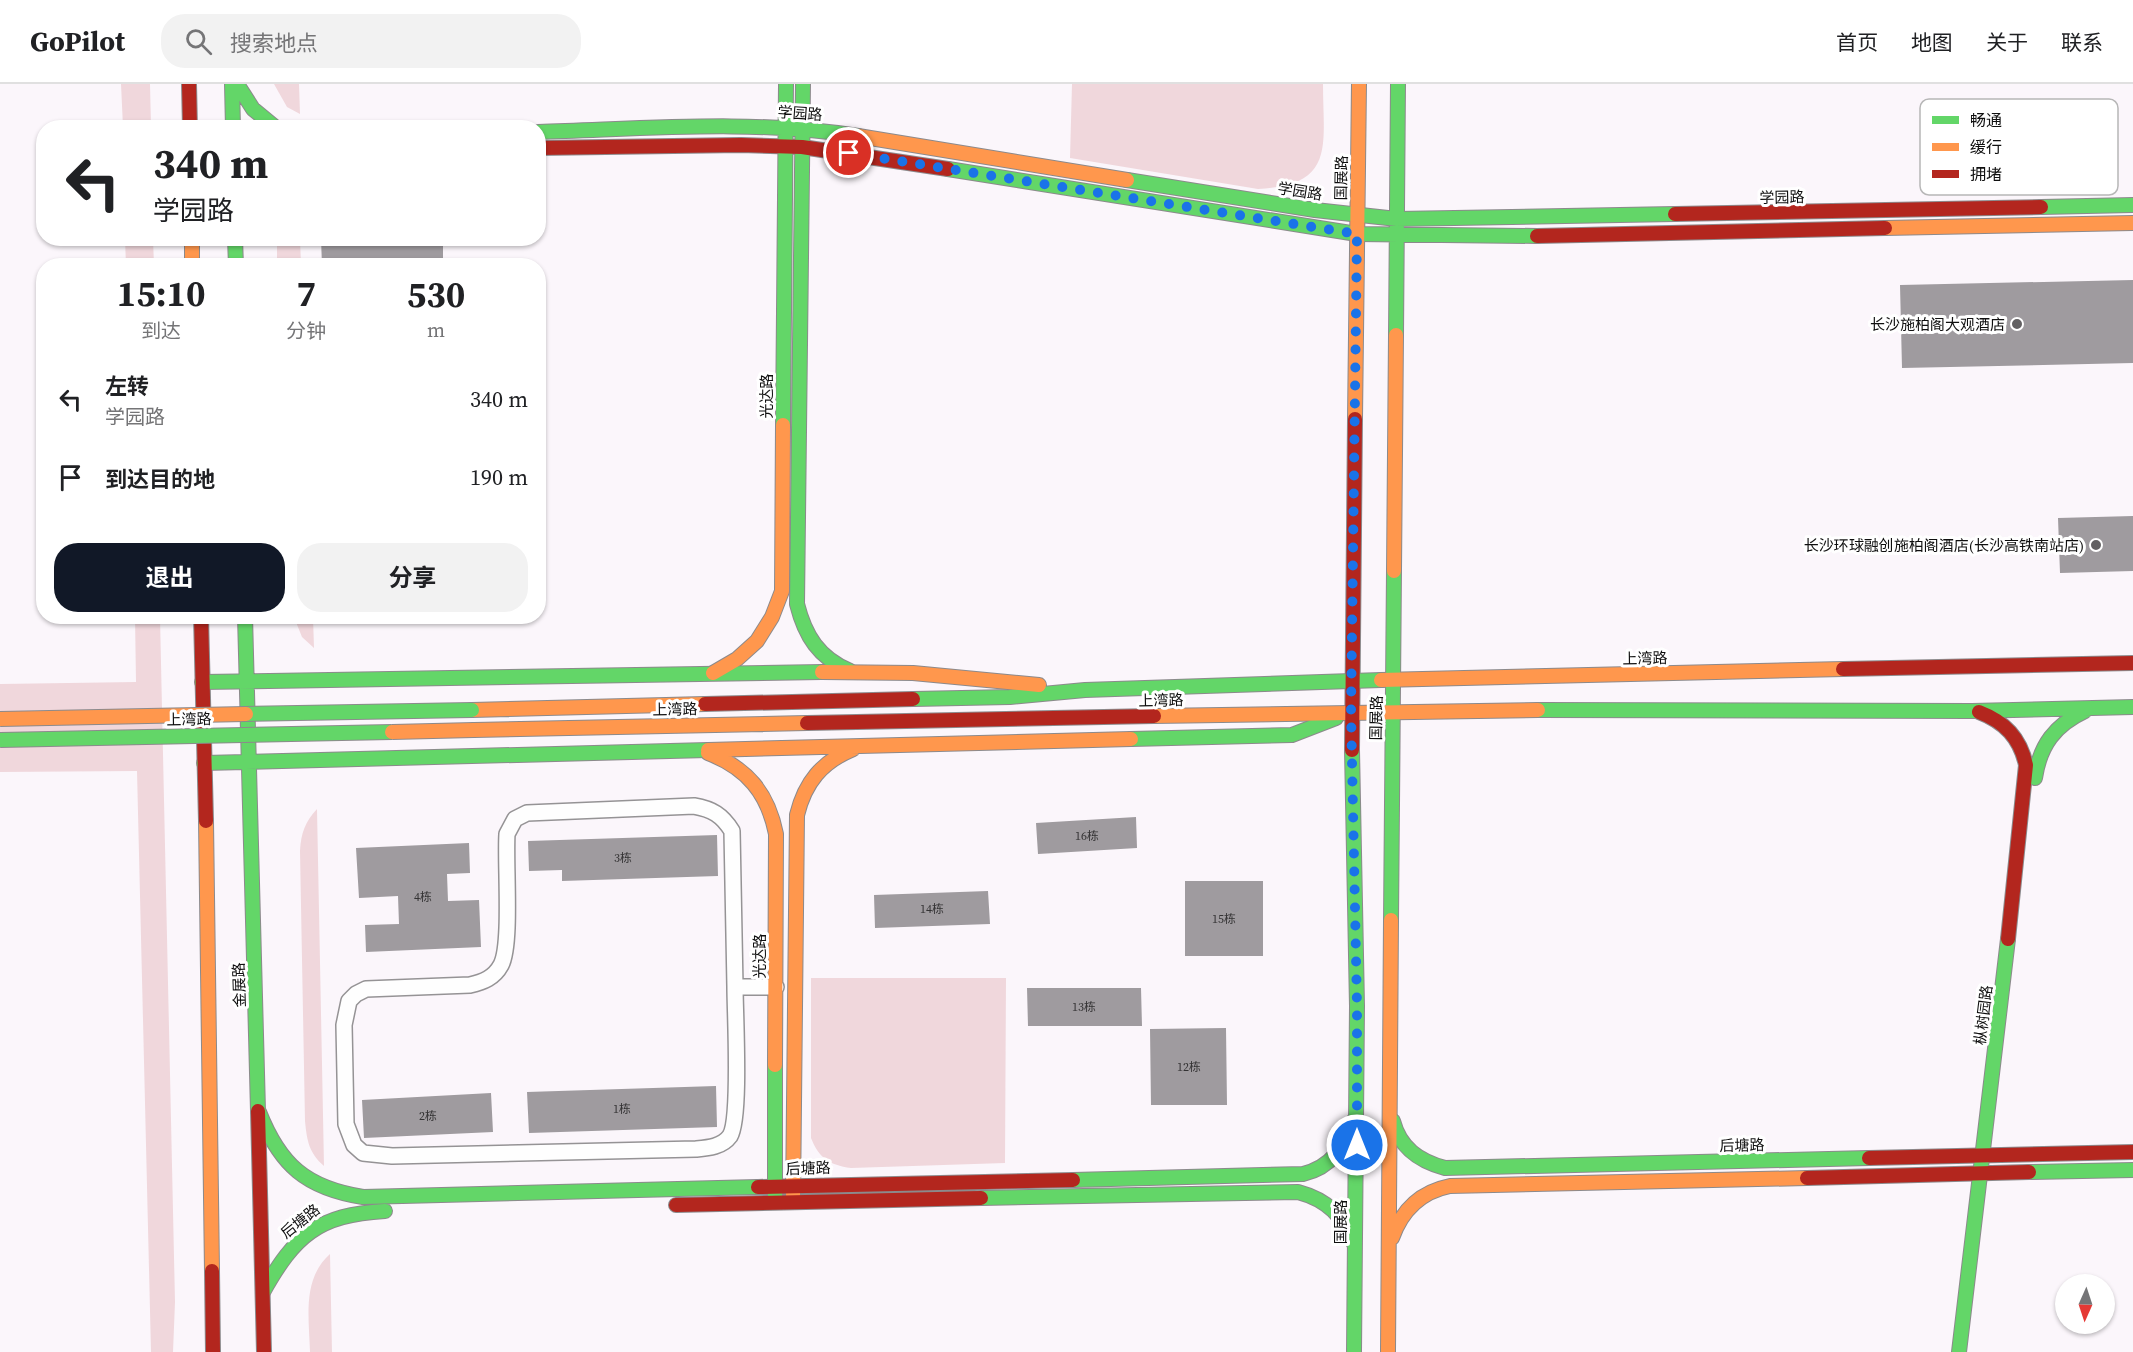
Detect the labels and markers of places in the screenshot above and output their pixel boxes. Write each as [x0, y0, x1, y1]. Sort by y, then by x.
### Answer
pin [823, 127, 874, 178]
place label: 长沙施柏阁大观酒店 [1870, 314, 2005, 335]
marker: 长沙施柏阁大观酒店 [2010, 317, 2024, 331]
place label: 长沙环球融创施柏阁酒店(长沙高铁南站店) [1804, 535, 2084, 556]
marker: 长沙环球融创施柏阁酒店(长沙高铁南站店) [2089, 538, 2103, 552]

